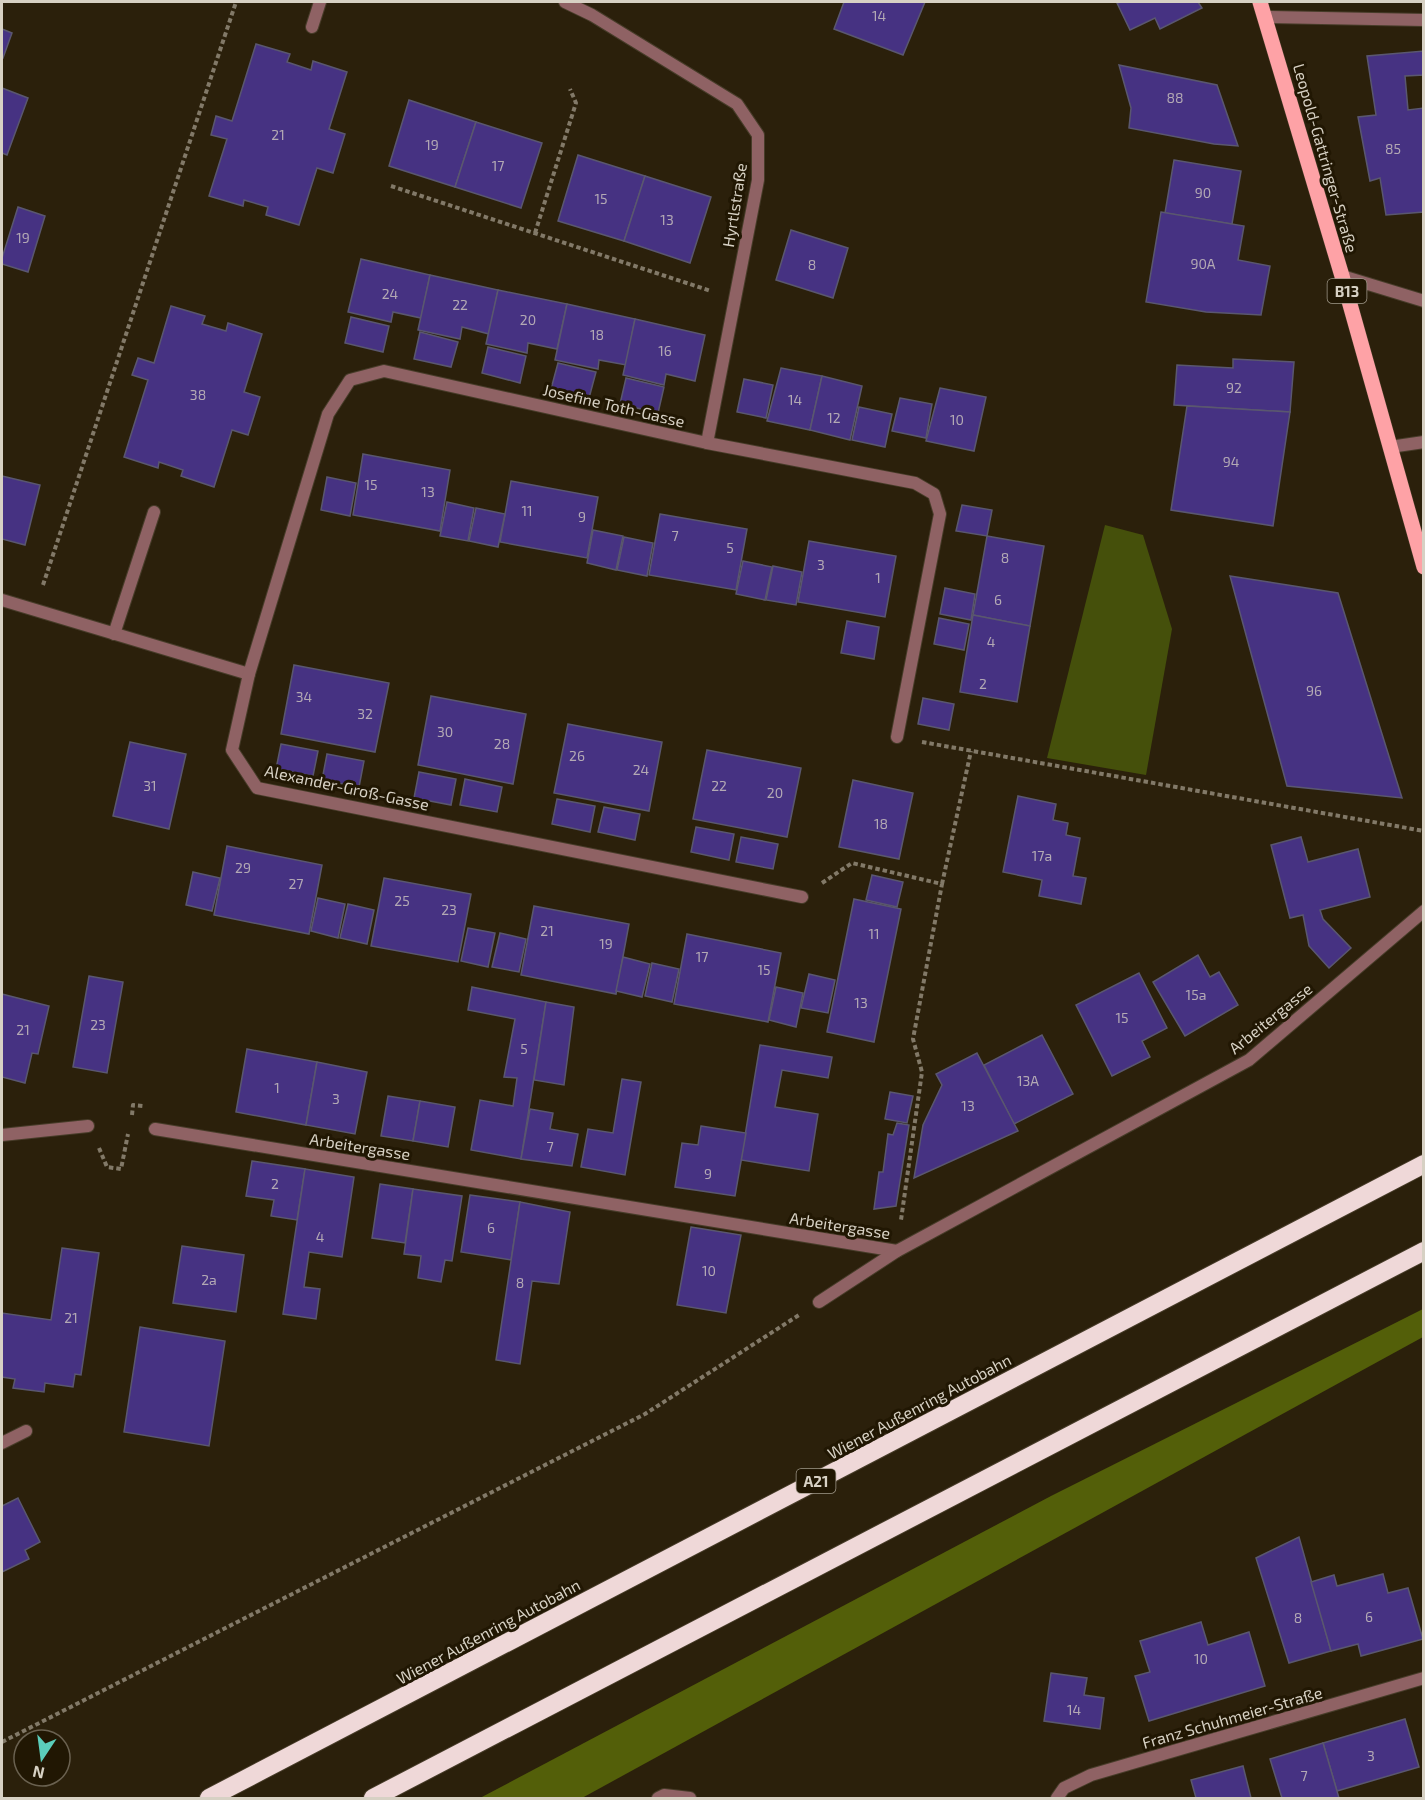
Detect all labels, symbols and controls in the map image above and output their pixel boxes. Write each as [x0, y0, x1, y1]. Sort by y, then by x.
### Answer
house number: 14 [872, 7, 886, 24]
street label: Leopold-Gattringer-Straße [1290, 61, 1362, 255]
house number: 88 [1167, 89, 1184, 106]
house number: 21 [271, 126, 285, 143]
house number: 19 [425, 136, 439, 153]
house number: 85 [1385, 140, 1401, 157]
house number: 17 [492, 157, 504, 174]
street label: Hyrtlstraße [718, 161, 750, 249]
house number: 90 [1195, 184, 1211, 201]
house number: 15 [594, 190, 608, 207]
house number: 13 [660, 211, 674, 228]
house number: 19 [16, 229, 30, 246]
house number: 90A [1190, 255, 1216, 272]
house number: 8 [808, 256, 816, 273]
road number: B13 [1328, 279, 1366, 303]
house number: 24 [382, 285, 398, 302]
house number: 22 [452, 296, 468, 313]
house number: 20 [520, 311, 536, 328]
house number: 18 [590, 326, 604, 343]
house number: 16 [658, 342, 672, 359]
street label: Josefine Toth-Gasse [541, 379, 687, 431]
house number: 92 [1226, 379, 1242, 396]
house number: 38 [190, 386, 206, 403]
house number: 14 [788, 391, 802, 408]
house number: 12 [827, 409, 841, 426]
house number: 10 [950, 411, 964, 428]
house number: 94 [1223, 453, 1239, 470]
house number: 15 [364, 476, 378, 493]
house number: 13 [421, 483, 435, 500]
house number: 11 [521, 502, 533, 519]
house number: 9 [578, 508, 586, 525]
house number: 7 [671, 527, 679, 544]
house number: 5 [726, 539, 734, 556]
house number: 8 [1001, 549, 1009, 566]
house number: 3 [817, 556, 825, 573]
house number: 1 [875, 569, 881, 586]
house number: 6 [994, 591, 1002, 608]
house number: 4 [987, 633, 995, 650]
house number: 2 [979, 675, 987, 692]
house number: 96 [1306, 682, 1322, 699]
house number: 34 [296, 688, 312, 705]
house number: 32 [357, 705, 373, 722]
house number: 30 [437, 723, 453, 740]
house number: 28 [494, 735, 510, 752]
house number: 26 [569, 747, 585, 764]
street label: Alexander-Groß-Gasse [263, 760, 431, 814]
house number: 24 [633, 761, 649, 778]
house number: 31 [143, 777, 157, 794]
house number: 22 [711, 777, 727, 794]
house number: 20 [767, 784, 783, 801]
house number: 18 [874, 815, 888, 832]
house number: 17a [1032, 847, 1052, 864]
house number: 29 [235, 859, 251, 876]
house number: 27 [288, 875, 304, 892]
house number: 25 [394, 892, 410, 909]
house number: 23 [441, 901, 457, 918]
house number: 21 [540, 922, 554, 939]
house number: 11 [868, 925, 880, 942]
house number: 19 [599, 935, 613, 952]
house number: 17 [696, 948, 708, 965]
house number: 15 [757, 961, 771, 978]
street label: Arbeitergasse [1225, 979, 1315, 1057]
house number: 15a [1186, 986, 1206, 1003]
house number: 13 [854, 994, 868, 1011]
house number: 15 [1115, 1009, 1129, 1026]
house number: 23 [90, 1016, 106, 1033]
house number: 21 [16, 1021, 30, 1038]
house number: 5 [520, 1040, 528, 1057]
house number: 13A [1017, 1072, 1039, 1089]
house number: 1 [274, 1079, 280, 1096]
house number: 3 [332, 1090, 340, 1107]
house number: 13 [961, 1097, 975, 1114]
street label: Arbeitergasse [308, 1129, 412, 1163]
house number: 7 [546, 1138, 554, 1155]
house number: 9 [704, 1165, 712, 1182]
house number: 2 [271, 1175, 279, 1192]
street label: Arbeitergasse [788, 1208, 892, 1242]
house number: 6 [487, 1219, 495, 1236]
house number: 4 [316, 1228, 324, 1245]
house number: 10 [702, 1262, 716, 1279]
house number: 2a [201, 1271, 217, 1288]
house number: 8 [516, 1274, 524, 1291]
house number: 21 [64, 1309, 78, 1326]
street label: Wiener Außenring Autobahn [824, 1349, 1014, 1463]
road number: A21 [796, 1469, 836, 1493]
street label: Wiener Außenring Autobahn [393, 1574, 583, 1688]
house number: 6 [1365, 1608, 1373, 1625]
house number: 8 [1294, 1609, 1302, 1626]
house number: 10 [1194, 1650, 1208, 1667]
street label: Franz Schuhmeier-Straße [1140, 1682, 1324, 1752]
house number: 14 [1067, 1701, 1081, 1718]
north arrow [12, 1728, 72, 1788]
house number: 3 [1367, 1747, 1375, 1764]
text: N [31, 1763, 46, 1784]
house number: 7 [1300, 1767, 1308, 1784]

